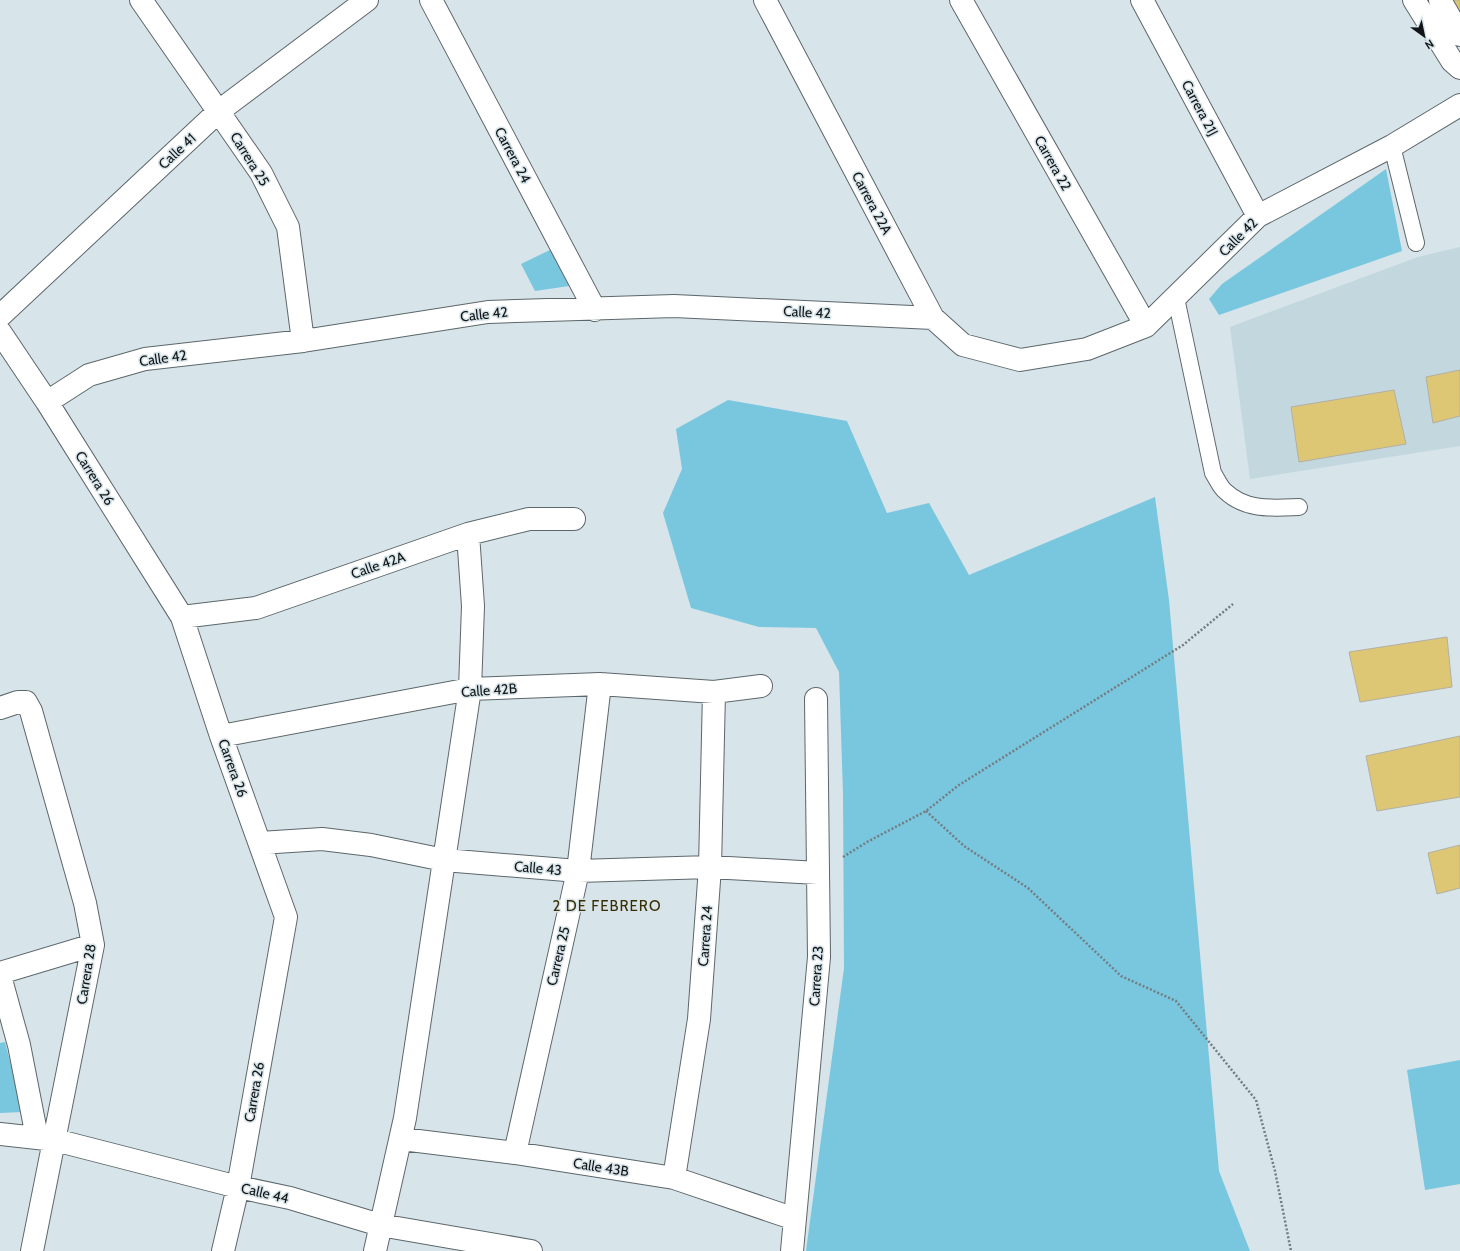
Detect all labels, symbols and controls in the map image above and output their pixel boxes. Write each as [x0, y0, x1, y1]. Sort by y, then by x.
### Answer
north arrow [1404, 16, 1444, 56]
text: N [1422, 36, 1437, 52]
street label: Carrera 21J [1178, 77, 1222, 139]
street label: Carrera 24 [491, 124, 535, 186]
street label: Calle 41 [154, 129, 200, 173]
street label: Carrera 25 [226, 129, 274, 189]
street label: Carrera 22 [1031, 132, 1075, 194]
street label: Carrera 22A [848, 168, 896, 238]
street label: Calle 42 [1215, 214, 1261, 260]
street label: Calle 42 [783, 302, 831, 322]
street label: Calle 42 [459, 303, 509, 325]
street label: Calle 42 [138, 346, 188, 370]
street label: Carrera 26 [71, 448, 119, 509]
street label: Calle 42A [348, 547, 408, 583]
street label: Calle 42B [460, 679, 518, 701]
street label: Carrera 26 [214, 736, 252, 800]
street label: Calle 43 [513, 857, 563, 879]
district label: 2 DE FEBRERO [553, 897, 661, 915]
street label: Carrera 24 [694, 905, 716, 967]
street label: Carrera 25 [542, 925, 574, 987]
street label: Carrera 28 [72, 942, 100, 1006]
street label: Carrera 23 [805, 945, 827, 1007]
street label: Carrera 26 [240, 1061, 268, 1123]
street label: Calle 43B [572, 1154, 630, 1180]
street label: Calle 44 [239, 1179, 291, 1207]

